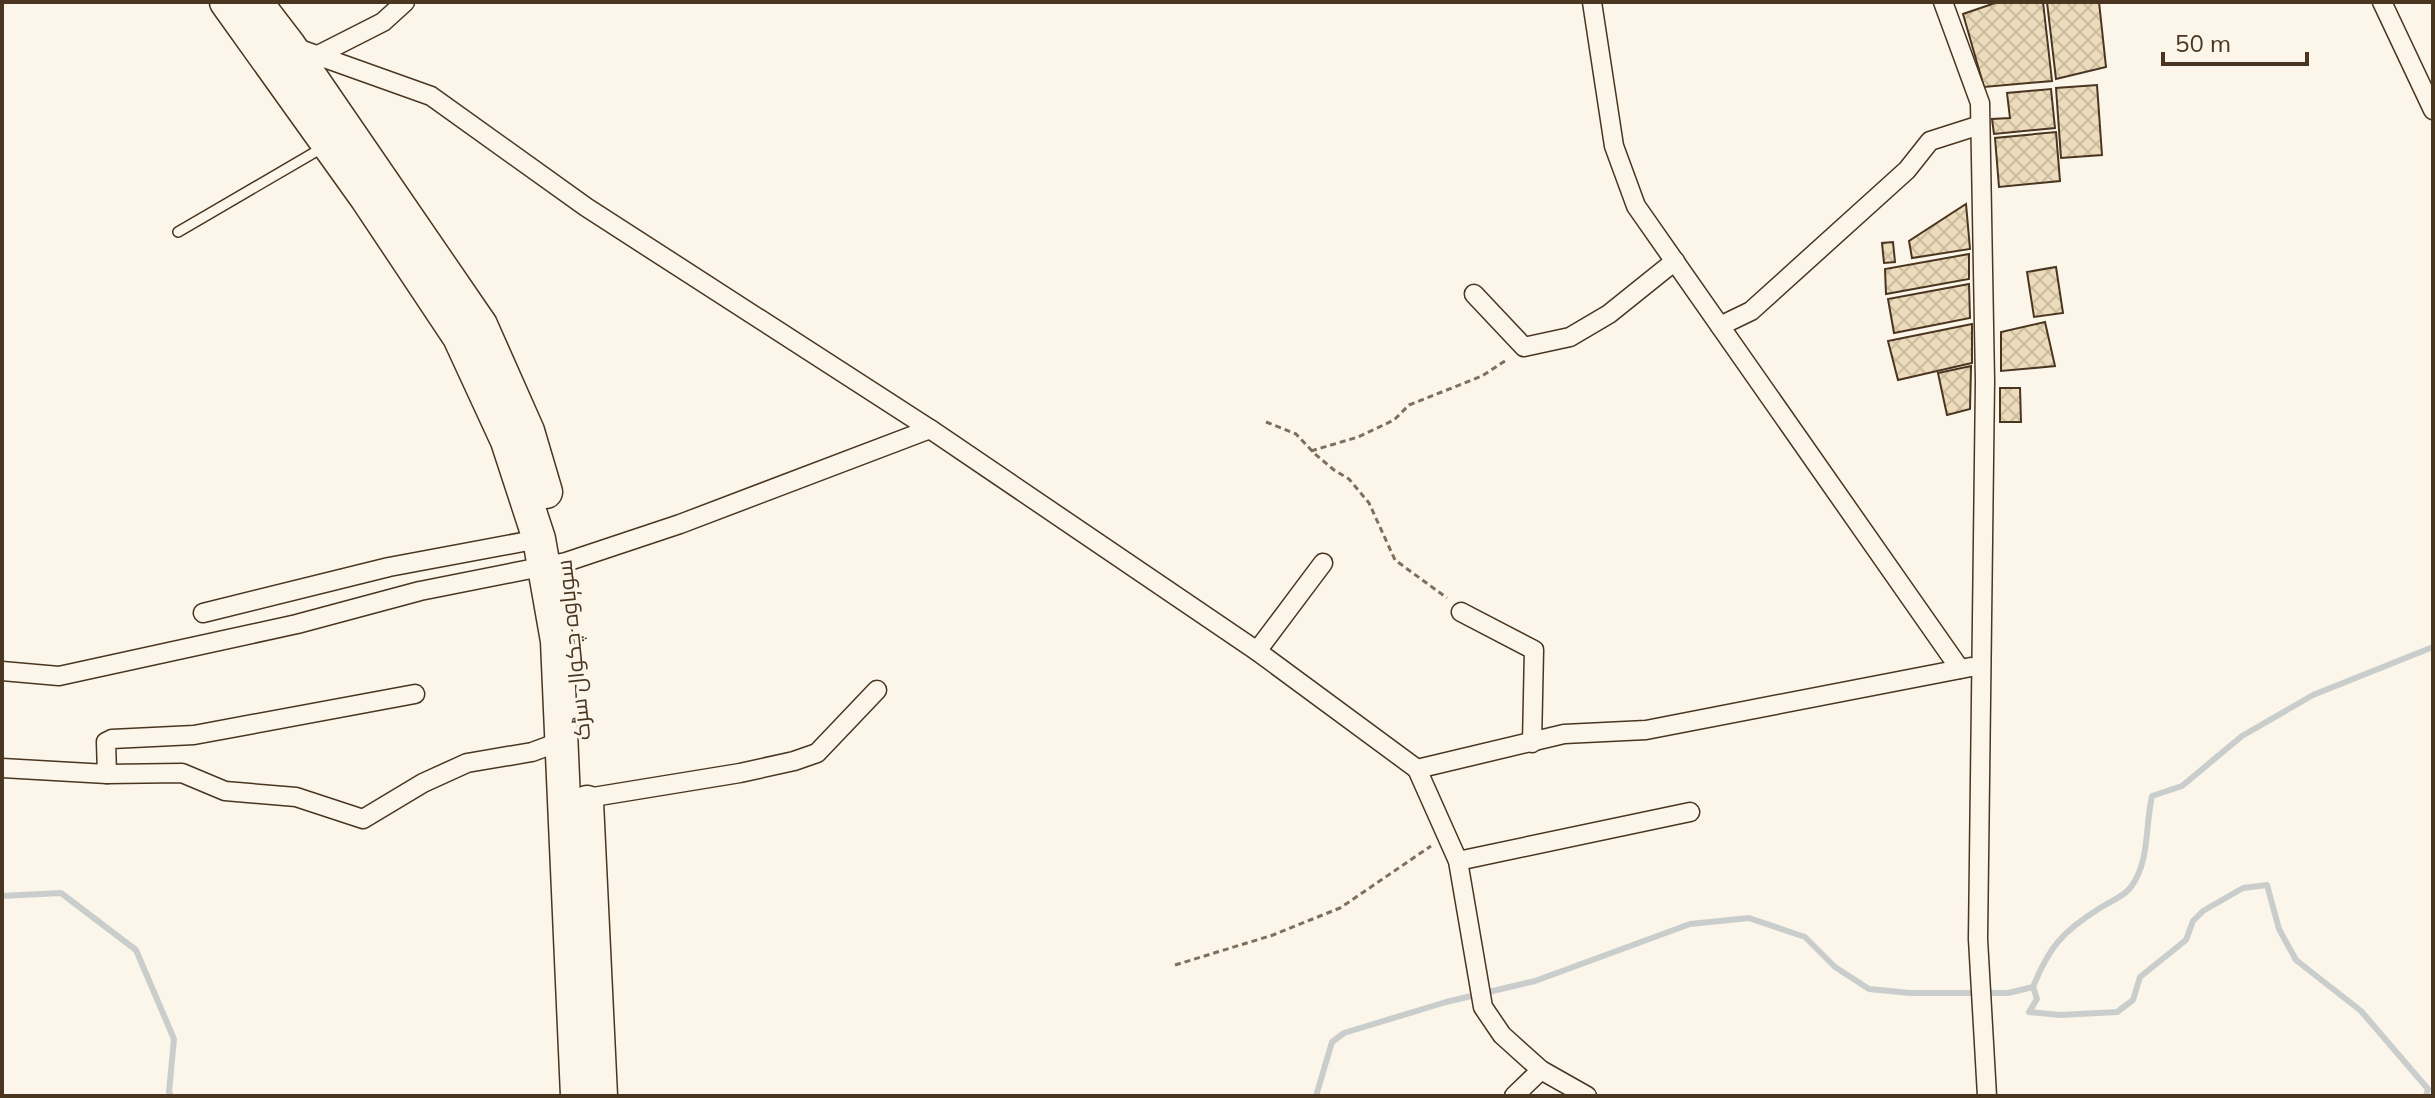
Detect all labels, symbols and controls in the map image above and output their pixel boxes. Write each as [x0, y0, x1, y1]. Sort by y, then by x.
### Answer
scale bar [2163, 16, 2307, 66]
text: 50 m [2175, 28, 2231, 58]
street label: سوہاوہ چکوال سڑک [550, 558, 597, 742]

